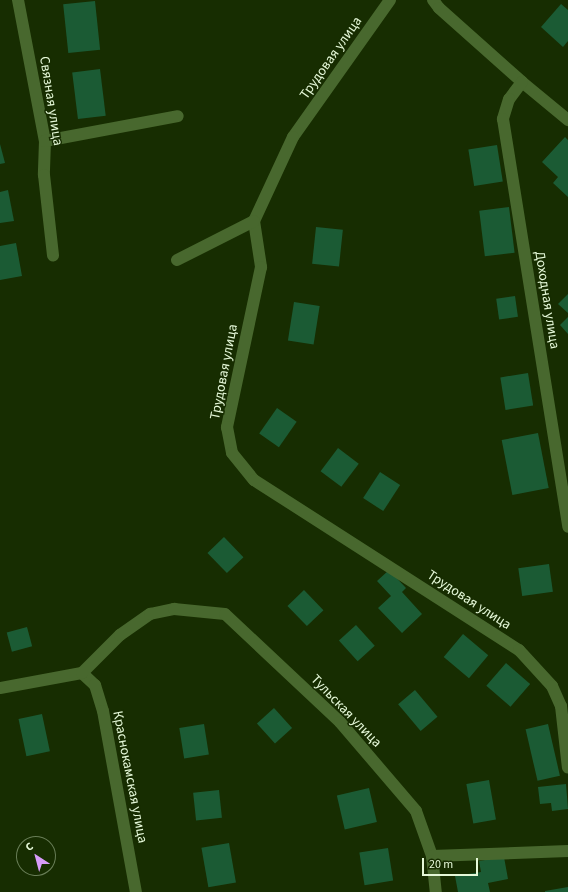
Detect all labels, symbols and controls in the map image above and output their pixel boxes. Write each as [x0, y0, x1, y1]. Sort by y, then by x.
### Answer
street label: Трудовая улица [296, 13, 366, 103]
street label: Связная улица [36, 55, 66, 147]
street label: Доходная улица [531, 250, 563, 350]
street label: Трудовая улица [207, 323, 241, 421]
street label: Трудовая улица [424, 567, 514, 633]
street label: Тульская улица [307, 671, 385, 751]
street label: Краснокамская улица [109, 710, 151, 844]
north arrow [16, 836, 56, 876]
text: С [22, 839, 36, 855]
scale bar [424, 850, 480, 876]
text: 20 m [429, 856, 453, 873]

